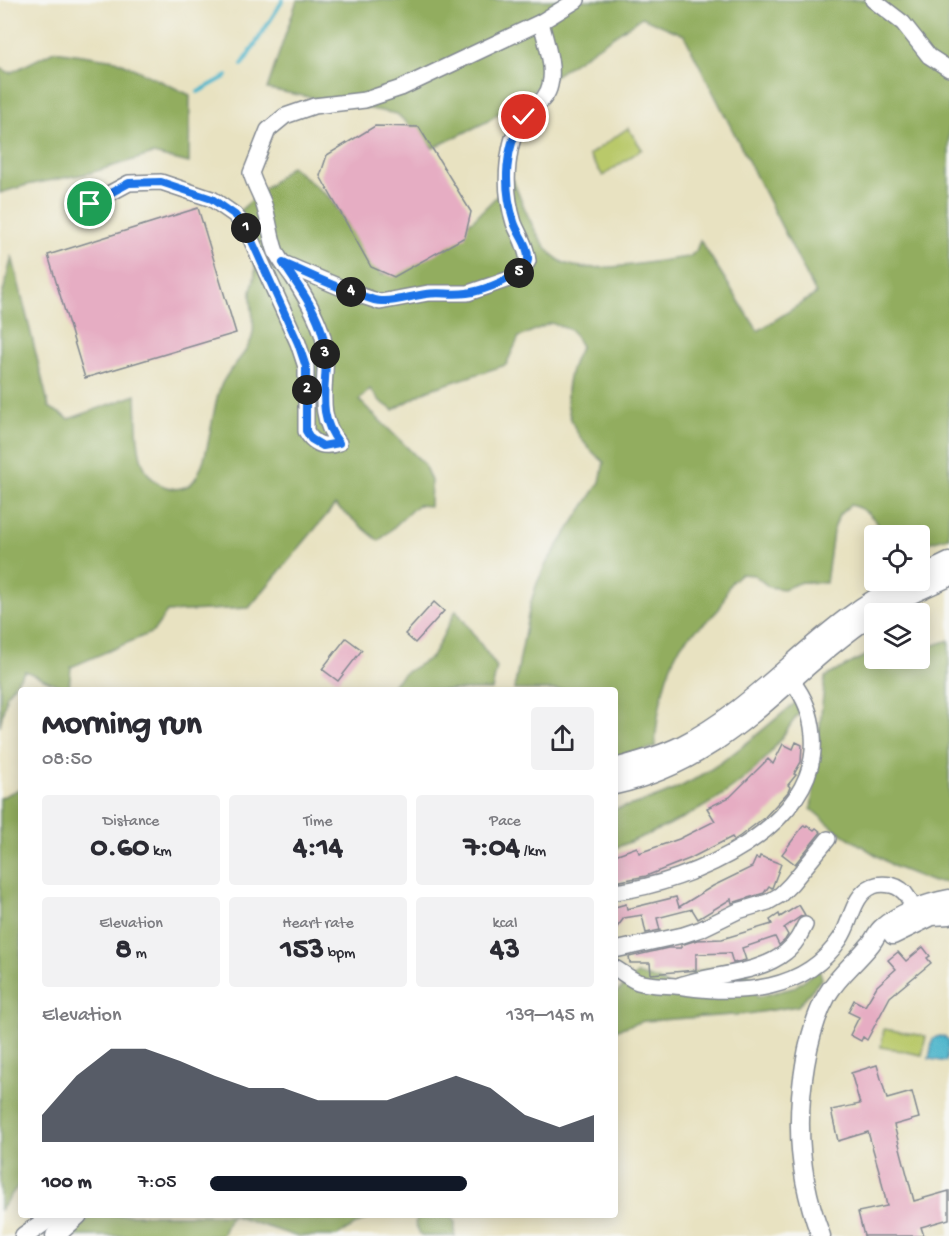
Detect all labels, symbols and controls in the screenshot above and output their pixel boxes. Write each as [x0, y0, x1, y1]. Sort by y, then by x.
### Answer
pin [498, 91, 549, 142]
icon: check [507, 100, 540, 133]
pin [64, 178, 115, 229]
icon: arrive [73, 187, 106, 220]
pin: 1 [231, 213, 261, 243]
text: 1 [243, 218, 249, 237]
pin: 5 [504, 258, 534, 288]
text: 5 [515, 263, 523, 282]
pin: 4 [336, 277, 366, 307]
text: 4 [347, 282, 355, 301]
pin: 3 [310, 339, 340, 369]
text: 3 [321, 344, 329, 363]
pin: 2 [292, 375, 322, 405]
text: 2 [303, 380, 311, 399]
map controls [864, 525, 930, 669]
button: locate [864, 525, 930, 591]
button: layers [864, 603, 930, 669]
text: Morning run [42, 707, 202, 745]
button: share [531, 707, 594, 770]
text: 08:50 [42, 749, 92, 772]
text: Distance [103, 813, 159, 832]
text: Time [303, 813, 333, 832]
text: Pace [489, 813, 521, 832]
text: 0.60 [91, 832, 149, 867]
text: 4:14 [293, 832, 343, 867]
text: 7:04 [464, 832, 520, 867]
text: km [149, 843, 171, 862]
text: /km [520, 843, 546, 862]
text: Elevation [99, 915, 163, 934]
text: Heart rate [282, 915, 354, 934]
text: kcal [493, 915, 517, 934]
text: 8 [115, 934, 132, 969]
text: 153 [281, 934, 324, 969]
text: 43 [490, 934, 520, 969]
text: m [132, 945, 147, 964]
text: bpm [324, 945, 355, 964]
text: Elevation [42, 1005, 122, 1028]
text: 139–145 m [506, 1005, 594, 1028]
text: 100 m [42, 1172, 92, 1195]
text: 7:05 [138, 1172, 177, 1195]

